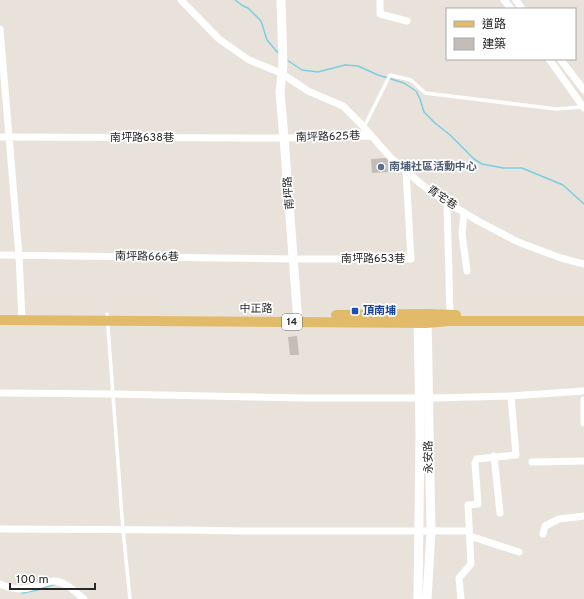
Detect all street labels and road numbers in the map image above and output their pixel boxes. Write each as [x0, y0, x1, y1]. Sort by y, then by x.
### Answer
street label: 南坪路625巷 [296, 129, 360, 145]
street label: 南坪路638巷 [110, 131, 174, 145]
street label: 南坪路 [281, 176, 297, 210]
street label: 青宅巷 [424, 183, 460, 213]
street label: 南坪路666巷 [115, 249, 179, 265]
street label: 南坪路653巷 [341, 252, 405, 266]
street label: 中正路 [240, 302, 273, 316]
road number: 14 [282, 314, 302, 330]
street label: 永安路 [422, 440, 436, 474]

